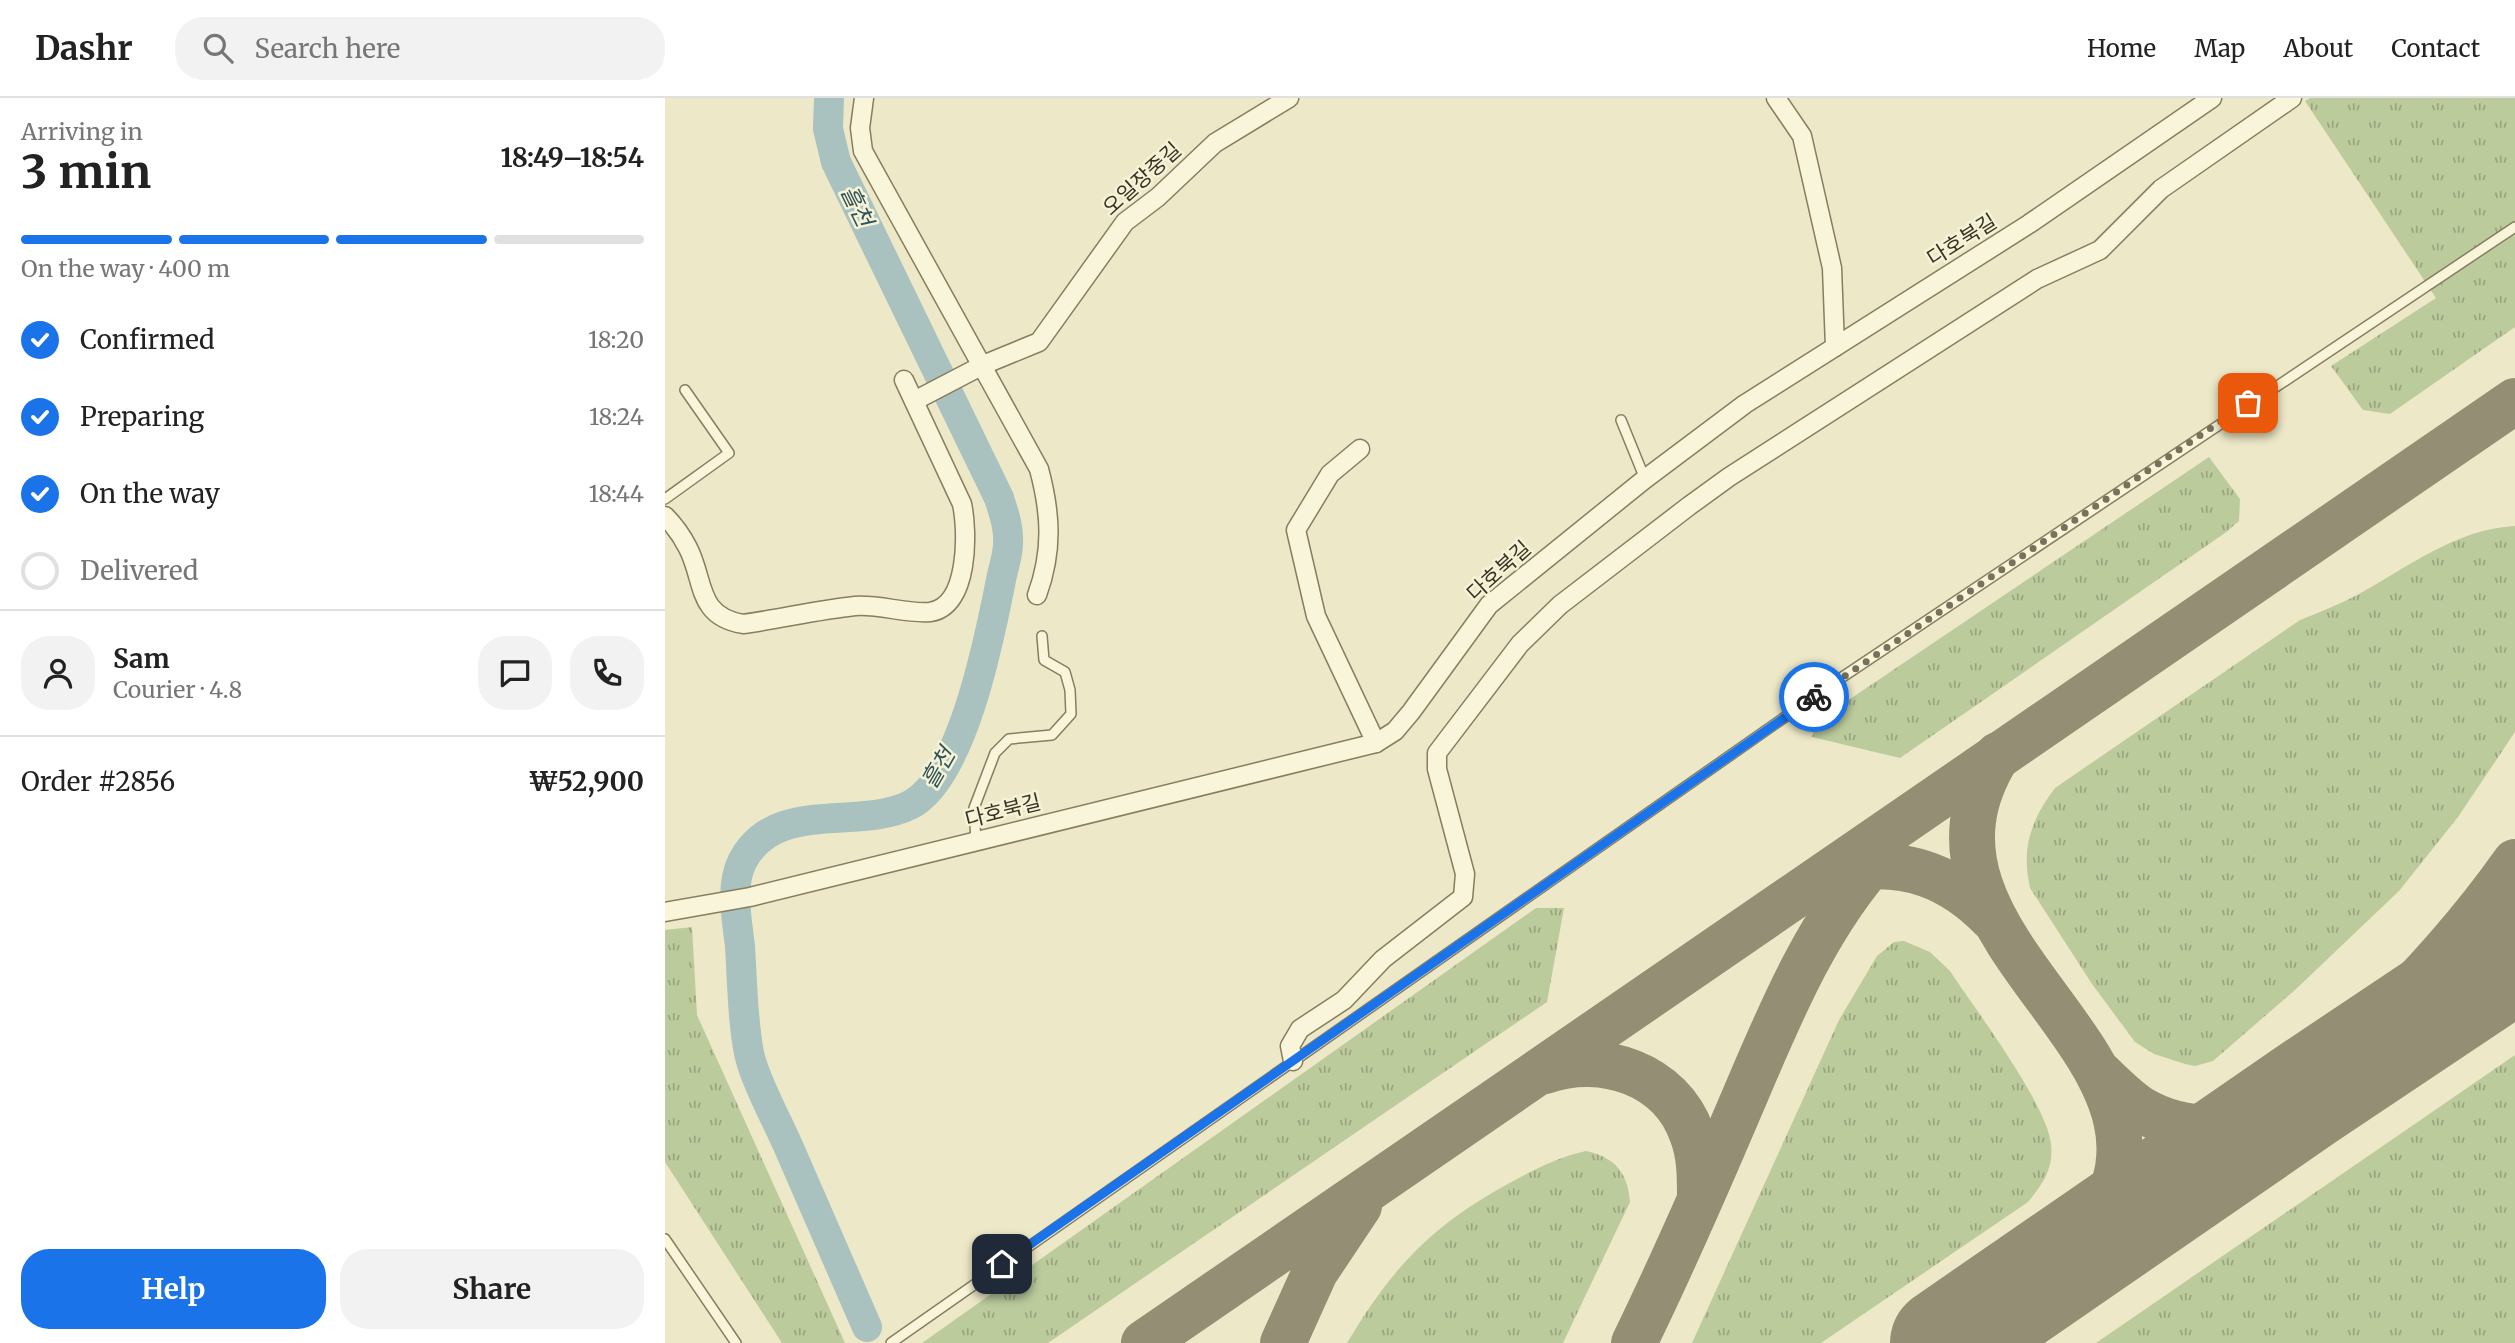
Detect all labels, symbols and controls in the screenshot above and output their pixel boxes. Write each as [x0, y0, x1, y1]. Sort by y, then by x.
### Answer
search box [175, 17, 665, 80]
text: Dashr [35, 28, 133, 69]
icon: search [199, 29, 237, 67]
text: Search here [255, 32, 400, 65]
text: Home [2087, 33, 2156, 64]
text: Map [2194, 33, 2245, 64]
text: About [2283, 33, 2353, 64]
text: Contact [2391, 33, 2480, 64]
text: Arriving in [21, 117, 143, 146]
street label: 오일장중길 [1097, 136, 1187, 221]
text: 18:49–18:54 [500, 141, 644, 174]
text: 3 min [21, 143, 151, 201]
water label: 흘천 [835, 180, 881, 234]
street label: 다호북길 [1922, 208, 2002, 272]
text: On the way · 400 m [21, 254, 230, 283]
icon: check [21, 321, 59, 359]
text: Confirmed [80, 323, 215, 356]
text: 18:20 [588, 325, 644, 354]
pin [2218, 373, 2278, 433]
icon: bag [2229, 384, 2267, 422]
icon: check [21, 398, 59, 436]
text: Preparing [80, 400, 204, 433]
text: 18:24 [589, 402, 644, 431]
icon: check [21, 475, 59, 513]
text: On the way [80, 477, 220, 510]
text: 18:44 [589, 479, 644, 508]
street label: 다호북길 [1461, 535, 1536, 607]
text: Delivered [80, 554, 199, 587]
button: person [21, 636, 95, 710]
button: chat [478, 636, 552, 710]
button: phone [570, 636, 644, 710]
text: Sam [113, 642, 170, 675]
courier [1779, 662, 1849, 732]
text: Courier · 4.8 [113, 675, 242, 704]
icon: bike [1795, 678, 1833, 716]
water label: 흘천 [914, 740, 962, 793]
text: Order #2856 [21, 765, 175, 798]
text: ₩52,900 [529, 765, 644, 798]
street label: 다호북길 [962, 788, 1044, 833]
pin [972, 1234, 1032, 1294]
icon: home [983, 1245, 1021, 1283]
button: Help [21, 1249, 326, 1329]
button: Share [340, 1249, 644, 1329]

